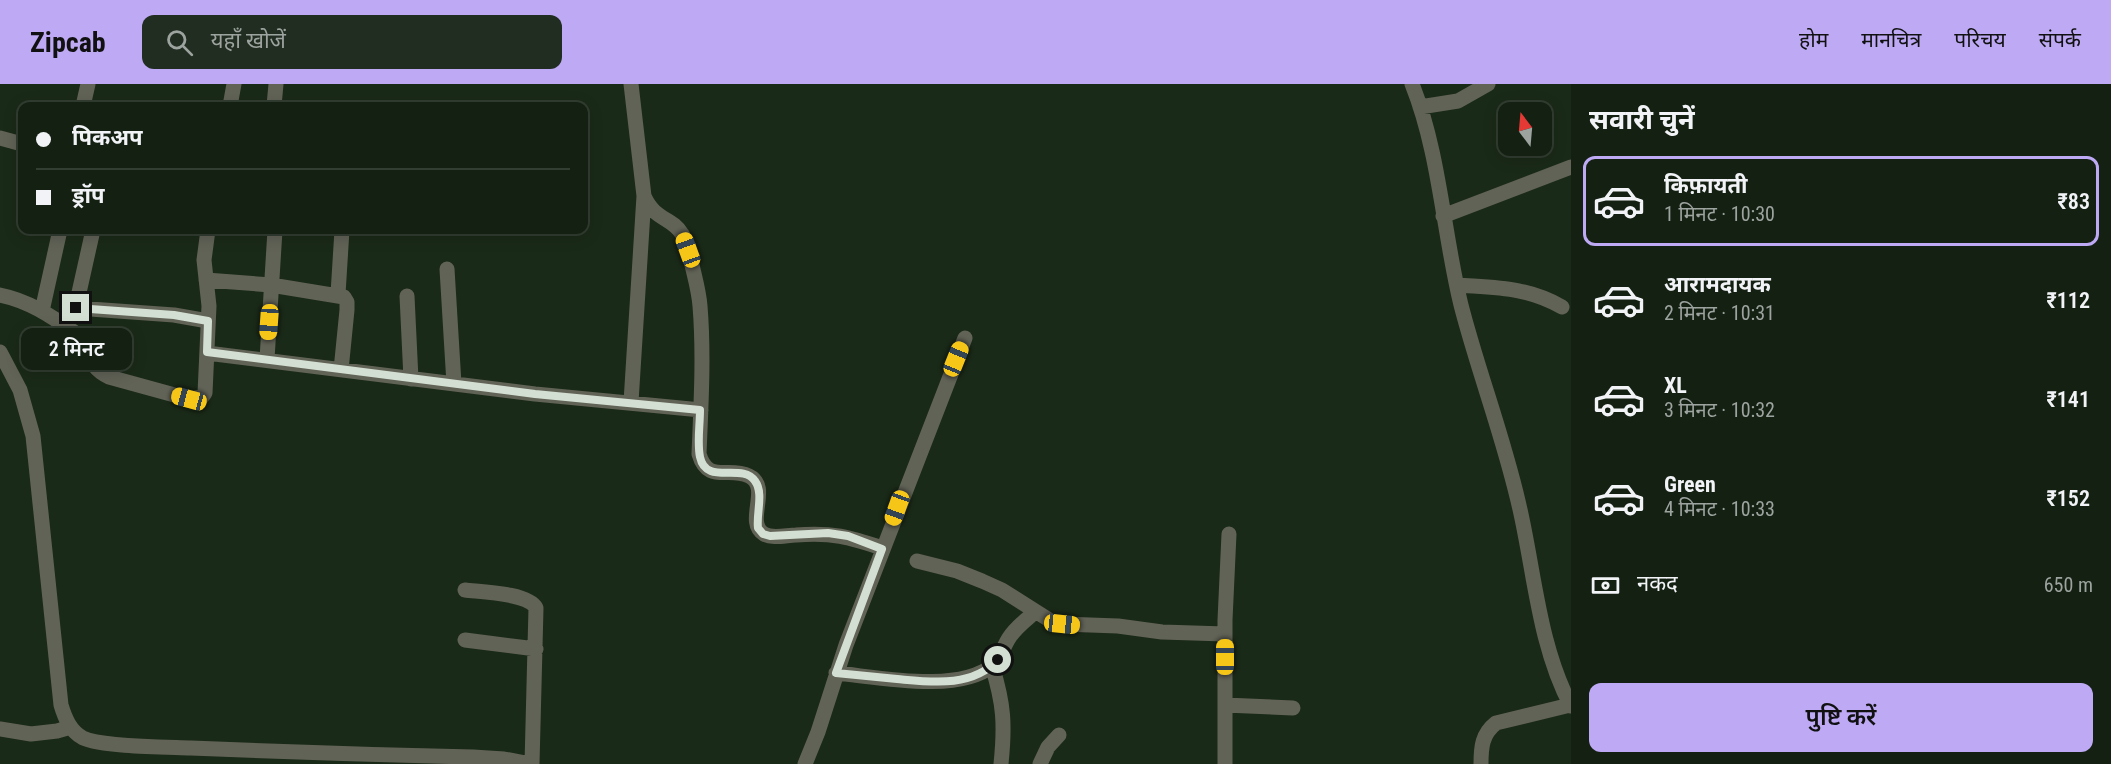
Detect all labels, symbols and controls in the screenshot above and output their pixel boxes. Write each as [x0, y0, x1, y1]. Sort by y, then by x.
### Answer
search box [142, 15, 562, 69]
text: Zipcab [30, 26, 106, 59]
icon: search [163, 26, 196, 59]
text: यहाँ खोजें [211, 28, 286, 53]
text: होम [1799, 28, 1828, 52]
text: मानचित्र [1861, 28, 1921, 52]
text: परिचय [1954, 28, 2006, 52]
text: संपर्क [2039, 28, 2081, 52]
north arrow [1498, 102, 1552, 156]
map controls [1498, 102, 1552, 156]
text: सवारी चुनें [1589, 104, 1695, 136]
text: पिकअप [72, 125, 143, 150]
text: किफ़ायती [1664, 173, 1748, 198]
icon: car [1592, 174, 1646, 228]
text: ड्रॉप [72, 183, 105, 208]
text: ₹83 [2058, 189, 2090, 214]
text: 1 मिनट · 10:30 [1664, 202, 1775, 226]
car [673, 230, 703, 270]
text: आरामदायक [1664, 272, 1771, 297]
icon: car [1592, 273, 1646, 327]
text: ₹112 [2046, 288, 2090, 313]
route end [62, 294, 89, 321]
text: 2 मिनट · 10:31 [1664, 301, 1775, 325]
car [259, 303, 279, 341]
callout: 2 मिनट [20, 329, 132, 371]
text: 2 मिनट [49, 337, 104, 361]
car [941, 339, 971, 379]
icon: car [1592, 372, 1646, 426]
text: XL [1664, 373, 1687, 398]
car [169, 386, 209, 412]
text: ₹141 [2046, 387, 2090, 412]
text: 3 मिनट · 10:32 [1664, 398, 1775, 422]
icon: car [1592, 471, 1646, 525]
text: Green [1664, 472, 1716, 497]
text: ₹152 [2046, 486, 2090, 511]
car [882, 488, 912, 528]
text: 4 मिनट · 10:33 [1664, 497, 1775, 521]
icon: cash [1589, 569, 1622, 602]
text: नकद [1637, 571, 1678, 596]
text: 650 m [2044, 573, 2093, 597]
car [1043, 613, 1081, 635]
car [1216, 639, 1234, 675]
route start [984, 646, 1011, 673]
button: पुष्टि करें [1589, 683, 2093, 752]

